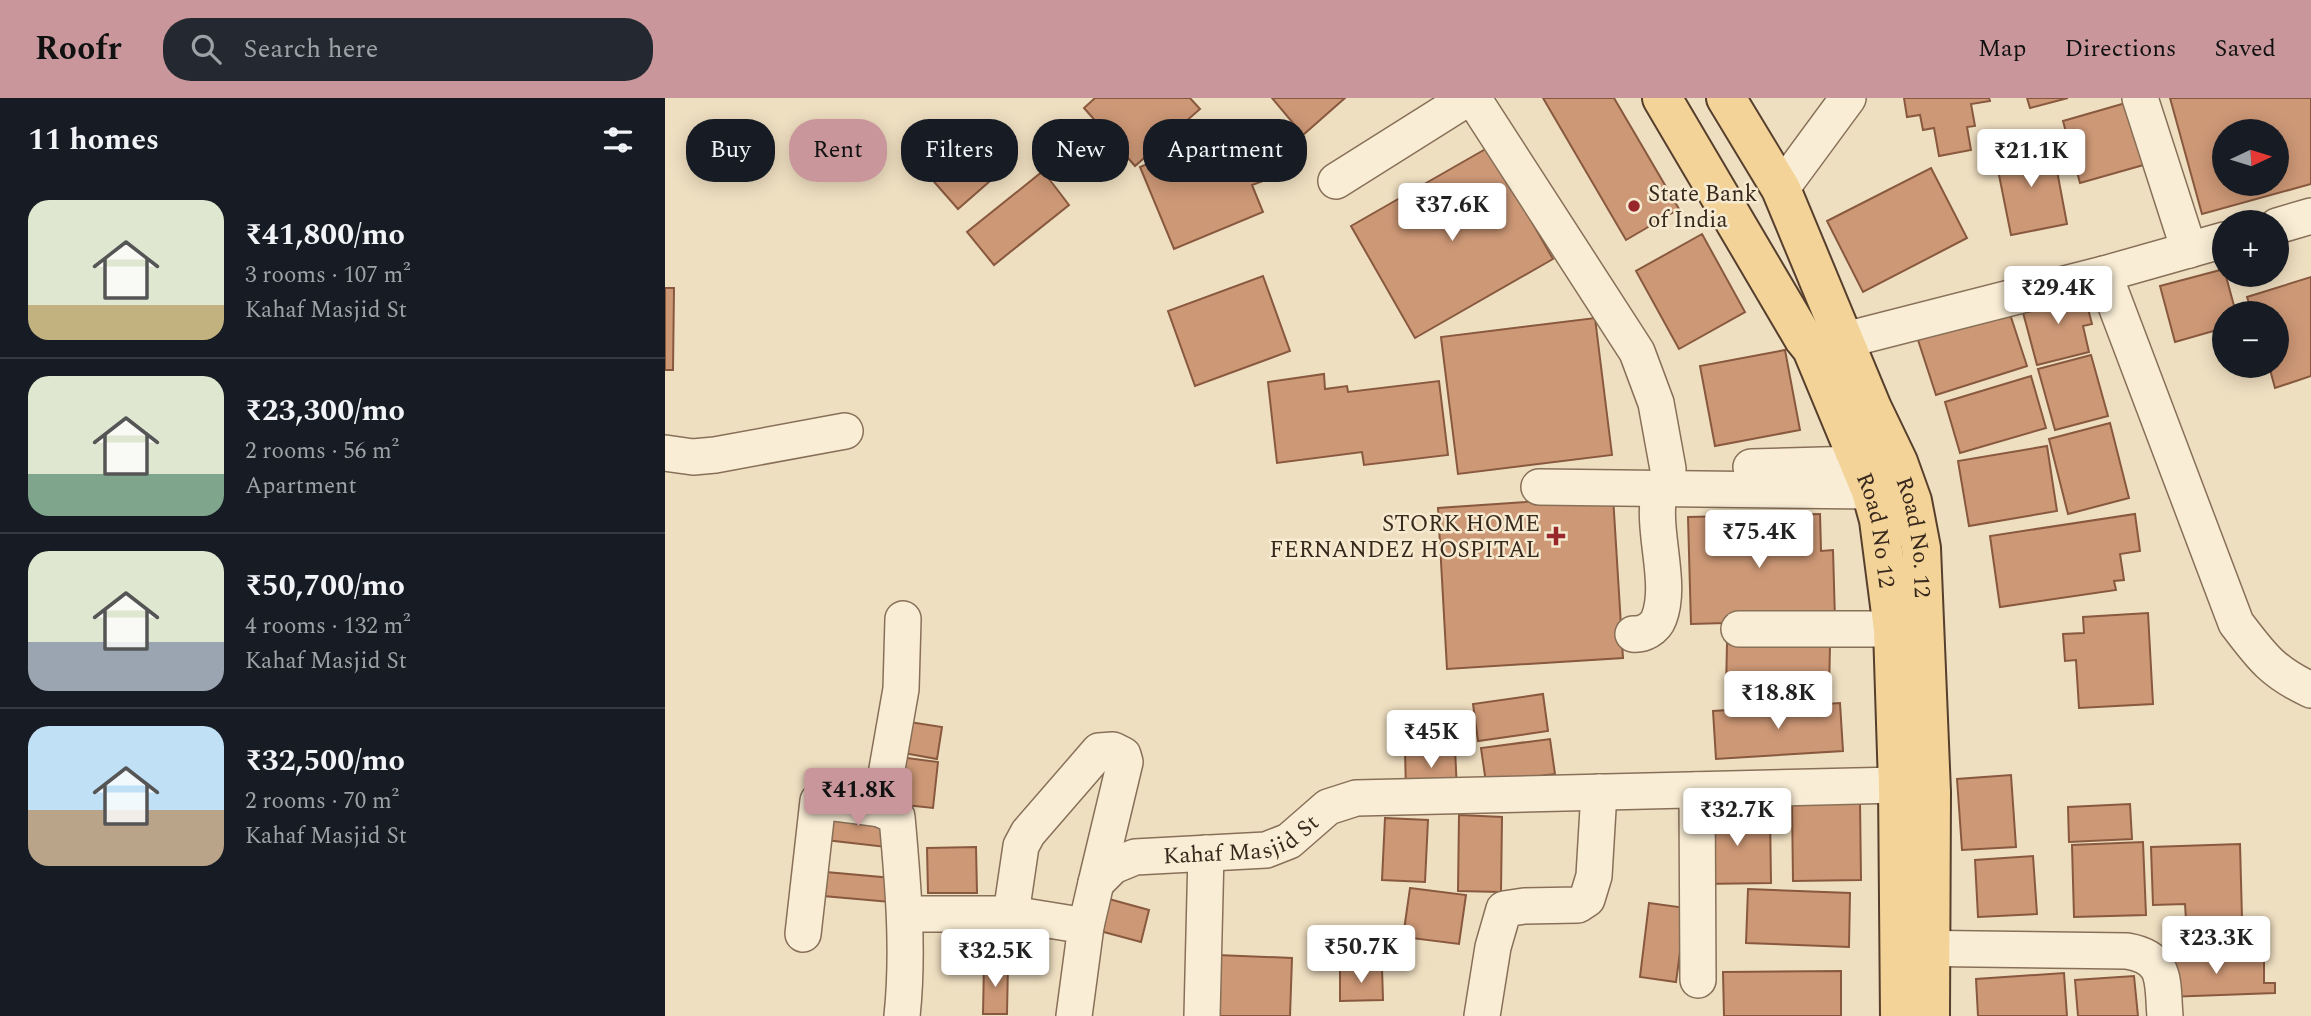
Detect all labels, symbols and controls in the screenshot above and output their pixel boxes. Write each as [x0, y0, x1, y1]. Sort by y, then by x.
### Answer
search box [163, 18, 653, 81]
text: Roofr [35, 24, 121, 74]
text: Search here [243, 29, 378, 69]
icon: search [187, 30, 225, 68]
text: Map [1978, 31, 2026, 67]
text: Directions [2064, 31, 2176, 67]
text: Saved [2214, 31, 2276, 67]
text: 11 homes [28, 117, 159, 163]
chip: Buy [686, 119, 775, 182]
chip: Rent [789, 119, 887, 182]
chip: Filters [901, 119, 1018, 182]
chip: New [1032, 119, 1129, 182]
chip: Apartment [1143, 119, 1307, 182]
north arrow [2212, 119, 2289, 196]
map controls [2212, 119, 2289, 378]
icon: filters [599, 121, 637, 159]
pin: ₹21.1K [1974, 130, 2088, 189]
text: ₹21.1K [1993, 134, 2069, 169]
place label: State Bank of India [1648, 177, 1758, 238]
pin: ₹37.6K [1395, 184, 1509, 243]
text: ₹37.6K [1414, 188, 1490, 223]
marker: State Bank of India [1626, 198, 1642, 214]
button: + [2212, 210, 2289, 287]
text: ₹41,800/mo [245, 212, 405, 258]
icon: home [84, 228, 168, 312]
text: 3 rooms · 107 m² [245, 258, 411, 293]
pin: ₹29.4K [2001, 266, 2115, 326]
text: ₹29.4K [2020, 271, 2096, 306]
text: Kahaf Masjid St [245, 293, 407, 328]
button: − [2212, 301, 2289, 378]
text: ₹23,300/mo [245, 388, 405, 434]
icon: home [84, 404, 168, 488]
text: 2 rooms · 56 m² [245, 434, 399, 469]
street label: Road No 12 [1846, 467, 1904, 590]
text: Apartment [245, 469, 357, 504]
street label: Road No. 12 [1886, 472, 1939, 598]
place label: STORK HOME FERNANDEZ HOSPITAL [1270, 507, 1540, 568]
pin: ₹75.4K [1702, 510, 1816, 570]
text: ₹75.4K [1721, 515, 1797, 550]
marker: STORK HOME FERNANDEZ HOSPITAL [1546, 526, 1566, 546]
text: ₹50,700/mo [245, 563, 405, 609]
icon: home [84, 579, 168, 663]
text: 4 rooms · 132 m² [245, 609, 411, 644]
text: Kahaf Masjid St [245, 644, 407, 679]
pin: ₹18.8K [1721, 672, 1835, 731]
text: ₹18.8K [1740, 676, 1816, 711]
pin: ₹45K [1390, 710, 1472, 770]
text: ₹45K [1403, 715, 1459, 750]
text: ₹32,500/mo [245, 738, 405, 784]
icon: home [84, 754, 168, 838]
pin: ₹41.8K [801, 768, 915, 828]
text: ₹41.8K [820, 773, 896, 808]
text: 2 rooms · 70 m² [245, 784, 399, 819]
pin: ₹32.7K [1680, 788, 1794, 848]
text: ₹32.7K [1699, 793, 1775, 828]
street label: Kahaf Masjid St [1162, 806, 1327, 874]
text: Kahaf Masjid St [245, 819, 407, 854]
pin: ₹23.3K [2159, 916, 2273, 976]
text: ₹23.3K [2178, 921, 2254, 956]
pin: ₹50.7K [1304, 926, 1418, 985]
pin: ₹32.5K [938, 930, 1052, 989]
text: ₹50.7K [1323, 930, 1399, 965]
text: ₹32.5K [957, 934, 1033, 969]

